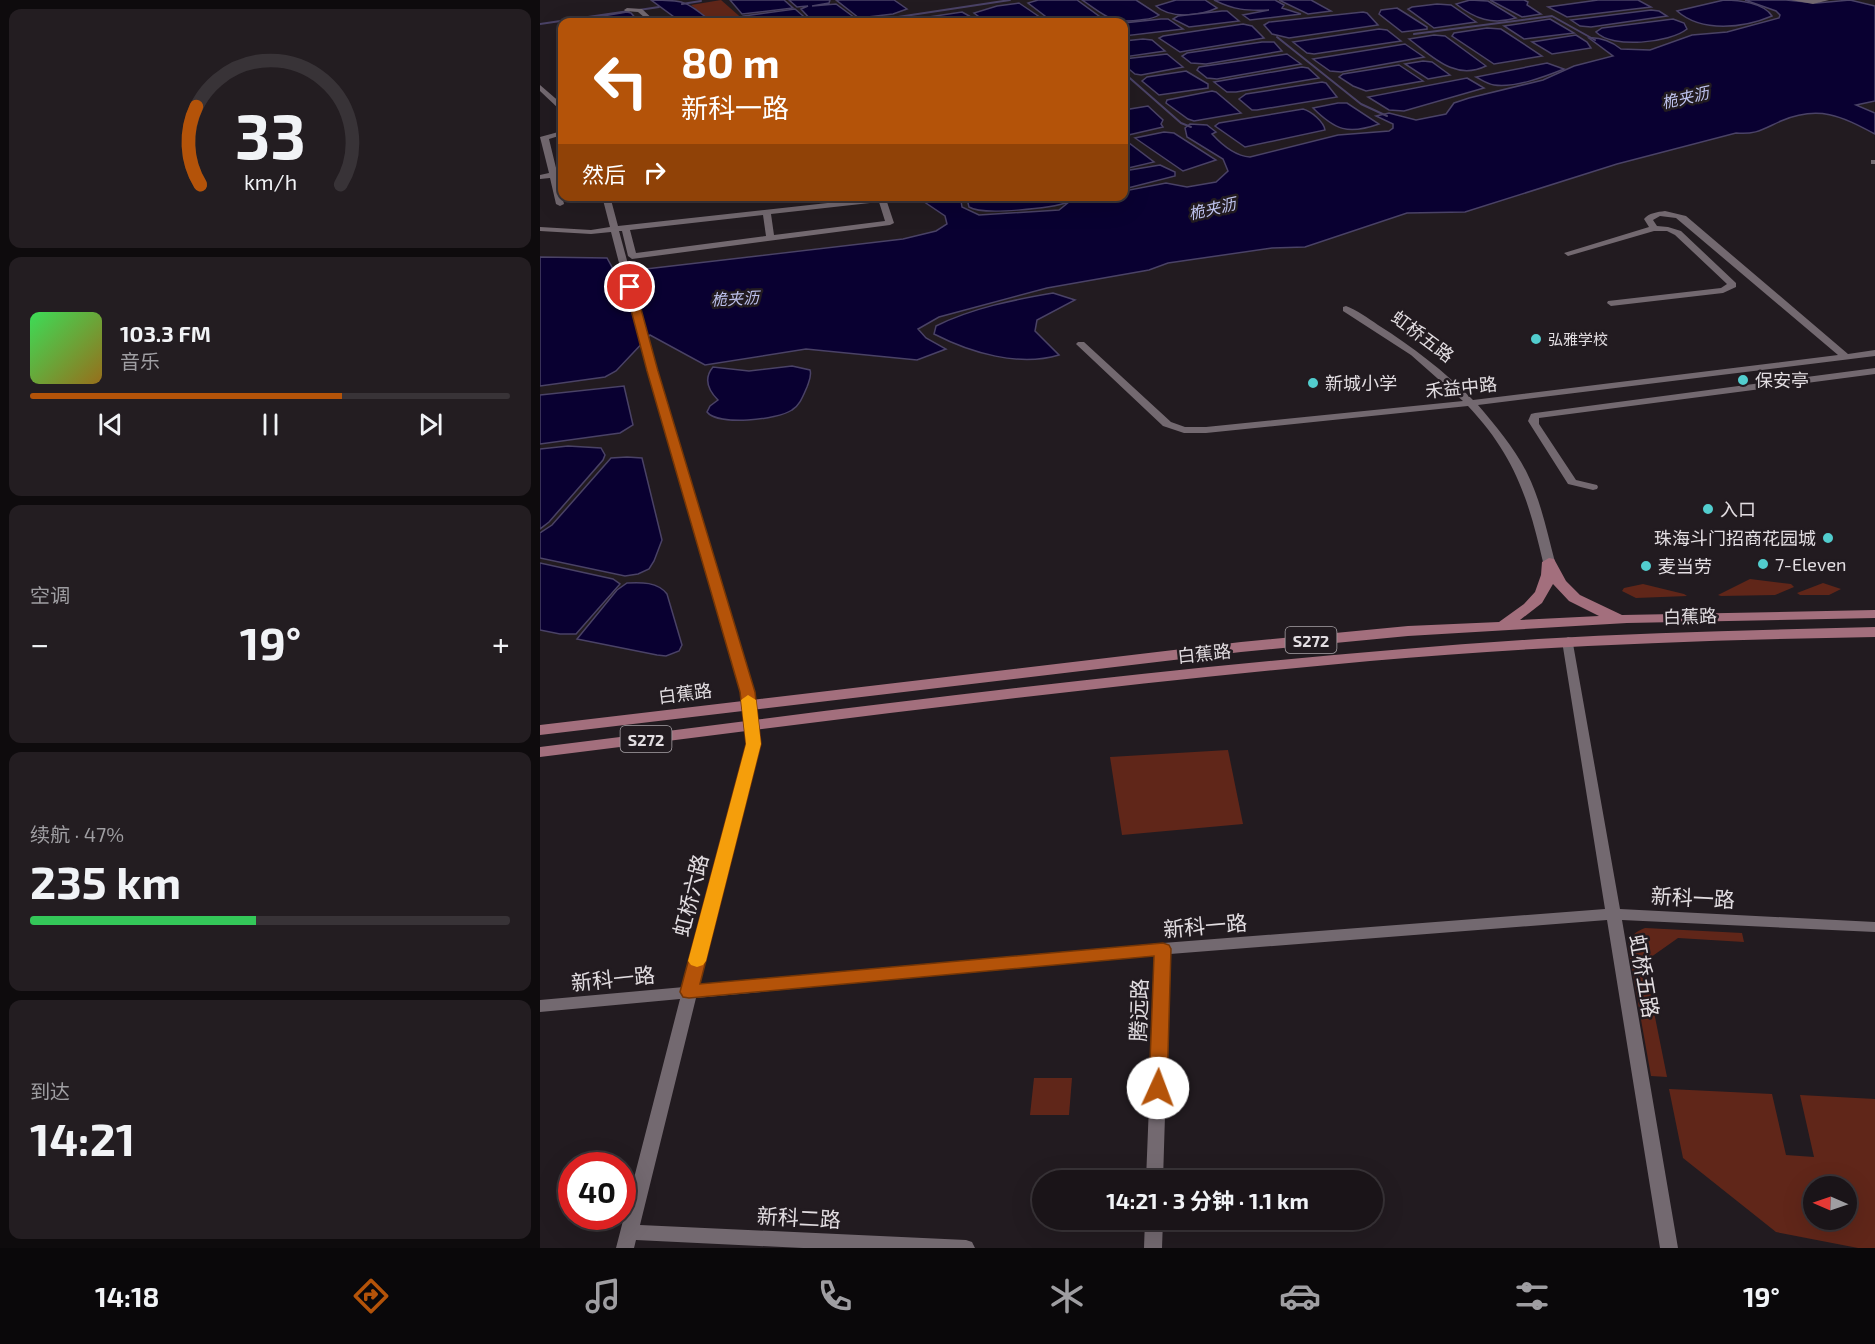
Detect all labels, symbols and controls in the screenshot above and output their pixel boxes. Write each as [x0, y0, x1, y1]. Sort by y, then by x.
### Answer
text: 80 m [681, 36, 780, 86]
icon: left [582, 42, 660, 120]
water label: 桅夹沥 [1659, 82, 1713, 112]
text: 新科一路 [681, 91, 789, 123]
text: 33 [235, 98, 305, 173]
icon: right [638, 156, 671, 189]
text: 然后 [582, 161, 626, 187]
text: km/h [243, 170, 297, 195]
water label: 桅夹沥 [1186, 193, 1240, 223]
pin [604, 261, 655, 312]
icon: arrive [613, 270, 646, 303]
water label: 桅夹沥 [711, 287, 762, 309]
street label: 虹桥五路 [1388, 306, 1458, 366]
text: 103.3 FM [120, 320, 211, 346]
place label: 弘雅学校 [1548, 330, 1608, 348]
marker: 弘雅学校 [1529, 332, 1543, 346]
text: 音乐 [120, 349, 160, 373]
place label: 保安亭 [1755, 369, 1809, 391]
place label: 新城小学 [1325, 372, 1397, 394]
street label: 禾益中路 [1424, 372, 1498, 402]
marker: 保安亭 [1736, 373, 1750, 387]
marker: 新城小学 [1306, 376, 1320, 390]
icon: previous [94, 408, 127, 441]
icon: pause [254, 408, 287, 441]
icon: next [414, 408, 447, 441]
place label: 入口 [1720, 498, 1756, 520]
marker: 入口 [1701, 502, 1715, 516]
place label: 珠海斗门招商花园城 [1654, 527, 1816, 549]
marker: 珠海斗门招商花园城 [1821, 531, 1835, 545]
place label: 7-Eleven [1775, 553, 1847, 575]
place label: 麦当劳 [1658, 555, 1712, 577]
marker: 7-Eleven [1756, 557, 1770, 571]
marker: 麦当劳 [1639, 559, 1653, 573]
text: 空调 [30, 583, 70, 607]
street label: 白蕉路 [1663, 604, 1717, 628]
text: 19° [240, 615, 301, 669]
text: − [30, 623, 49, 663]
text: + [492, 623, 510, 663]
road number: S272 [1286, 627, 1336, 653]
street label: 白蕉路 [1176, 639, 1232, 667]
street label: 白蕉路 [657, 679, 713, 707]
road number: S272 [620, 726, 672, 752]
text: 续航 · 47% [30, 822, 124, 846]
street label: 虹桥六路 [668, 851, 712, 939]
text: 235 km [30, 854, 181, 908]
street label: 新科一路 [1650, 882, 1736, 912]
street label: 新科一路 [1162, 909, 1248, 941]
street label: 虹桥五路 [1625, 932, 1665, 1020]
street label: 新科一路 [570, 961, 656, 995]
street label: 腾远路 [1124, 978, 1152, 1042]
position arrow [1126, 1056, 1190, 1120]
text: 到达 [30, 1079, 70, 1103]
text: 14:21 [30, 1111, 135, 1165]
speed limit sign: 40 [558, 1152, 636, 1230]
north arrow [1803, 1176, 1857, 1230]
map controls [1803, 1176, 1857, 1230]
text: 14:21 · 3 分钟 · 1.1 km [1106, 1187, 1309, 1213]
street label: 新科二路 [756, 1202, 842, 1232]
icon: directions [350, 1275, 392, 1317]
icon: music [582, 1275, 624, 1317]
icon: phone [814, 1275, 856, 1317]
icon: climate [1046, 1275, 1088, 1317]
icon: car [1279, 1275, 1321, 1317]
icon: filters [1511, 1275, 1553, 1317]
text: 14:18 [95, 1280, 159, 1312]
text: 19° [1743, 1280, 1780, 1312]

